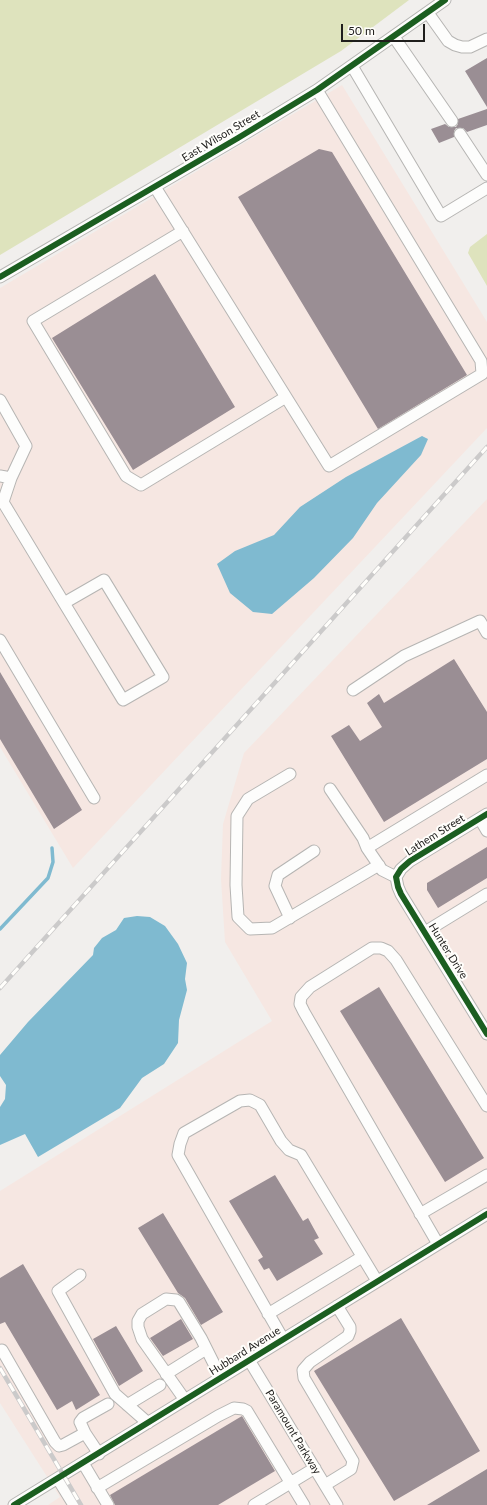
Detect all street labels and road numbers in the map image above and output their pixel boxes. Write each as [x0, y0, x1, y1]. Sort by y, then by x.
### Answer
street label: East Wilson Street [180, 107, 262, 165]
street label: Lathem Street [403, 811, 467, 859]
street label: Hunter Drive [426, 921, 470, 981]
street label: Hubbard Avenue [207, 1324, 283, 1378]
street label: Paramount Parkway [262, 1387, 324, 1477]

